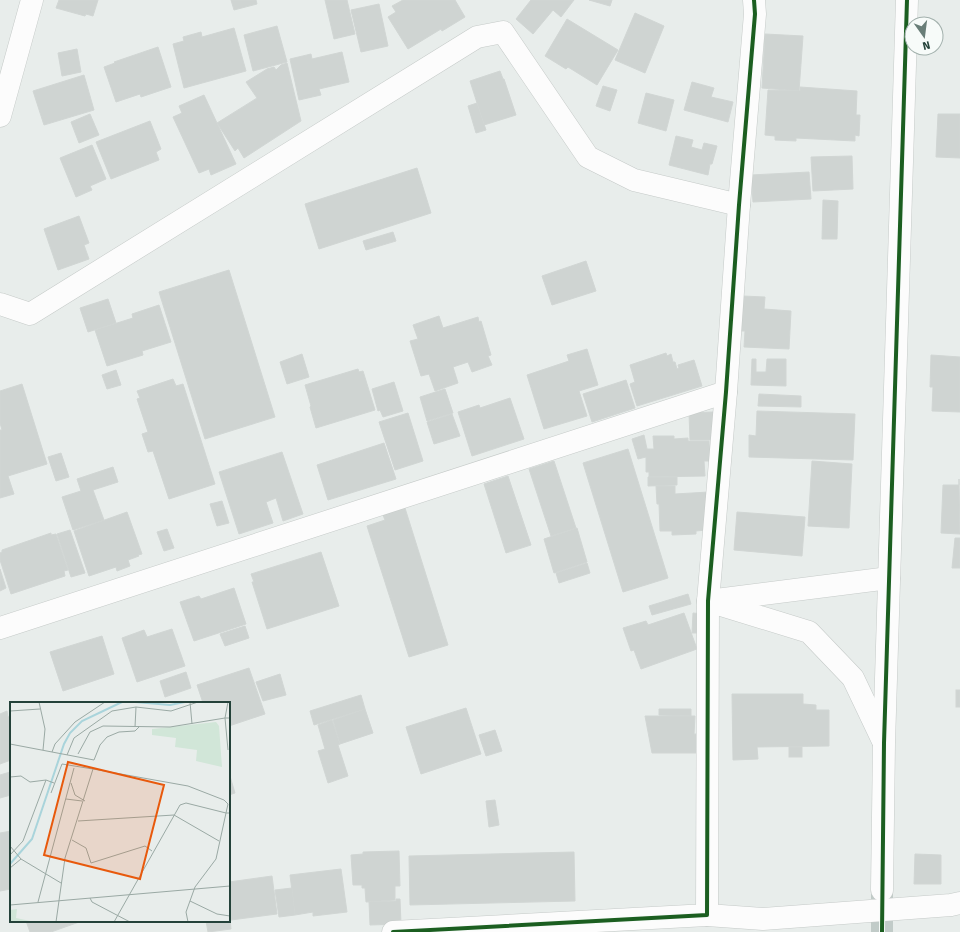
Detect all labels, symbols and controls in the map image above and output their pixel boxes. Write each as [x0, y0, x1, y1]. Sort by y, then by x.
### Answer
north arrow [904, 16, 944, 56]
text: N [921, 38, 931, 52]
inset map [10, 702, 230, 922]

